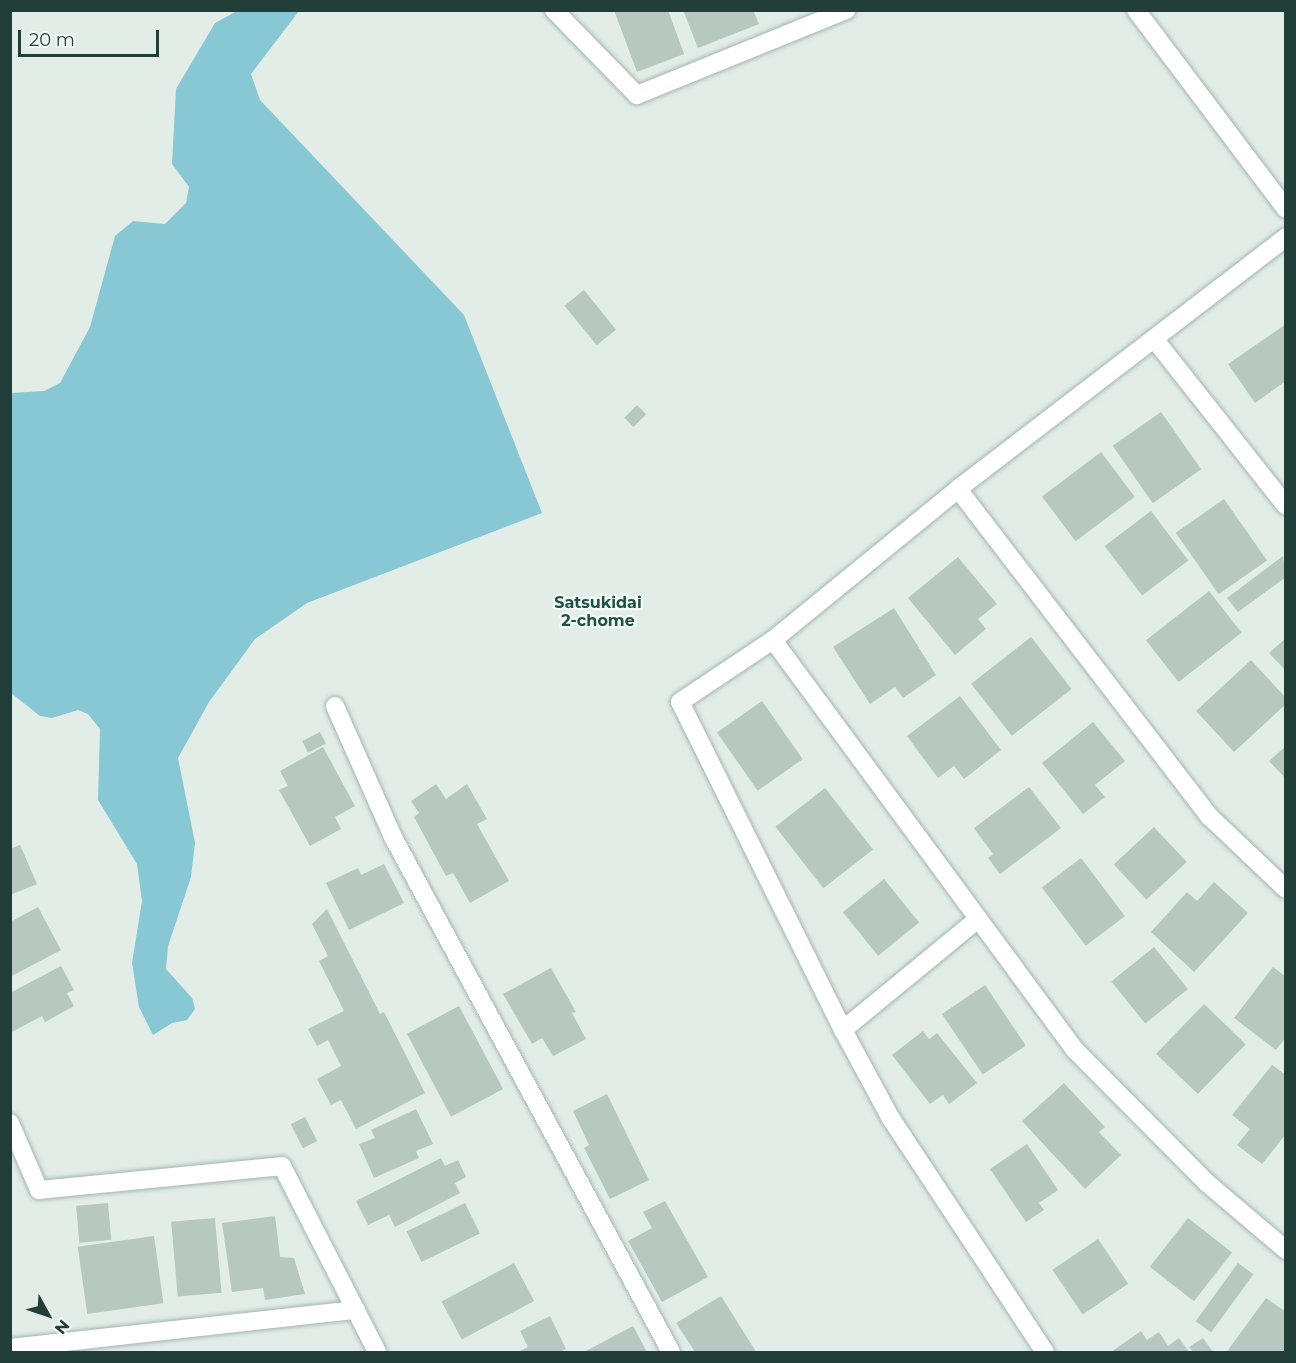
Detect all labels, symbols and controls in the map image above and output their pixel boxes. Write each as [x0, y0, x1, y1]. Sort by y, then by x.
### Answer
scale bar [21, 18, 162, 56]
text: 20 m [29, 29, 75, 51]
district label: Satsukidai 2-chome [554, 593, 642, 631]
north arrow [18, 1285, 78, 1345]
text: N [51, 1316, 74, 1338]

